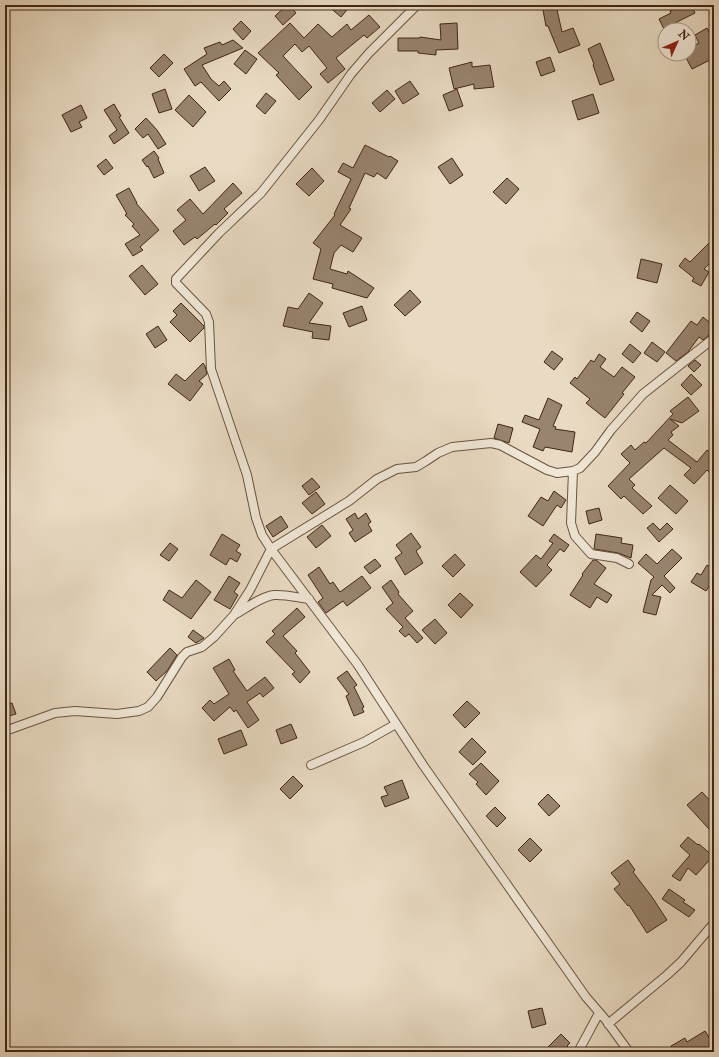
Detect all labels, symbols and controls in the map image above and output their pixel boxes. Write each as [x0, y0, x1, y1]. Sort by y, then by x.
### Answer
north arrow [657, 22, 697, 62]
text: N [675, 26, 693, 44]

